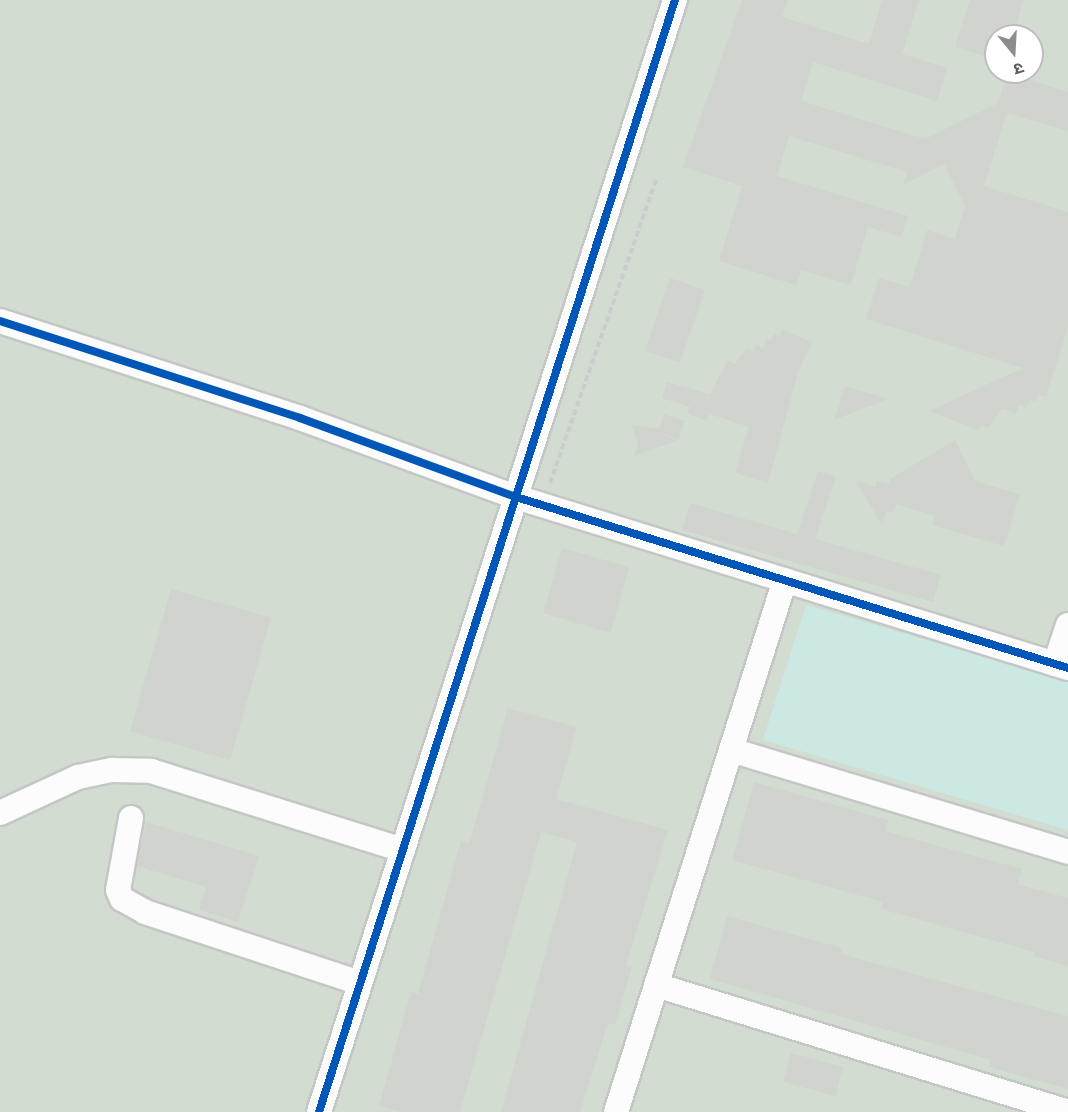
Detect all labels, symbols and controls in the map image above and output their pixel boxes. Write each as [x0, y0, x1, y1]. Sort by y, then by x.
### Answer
north arrow [984, 24, 1044, 84]
text: उ [1012, 59, 1026, 79]

